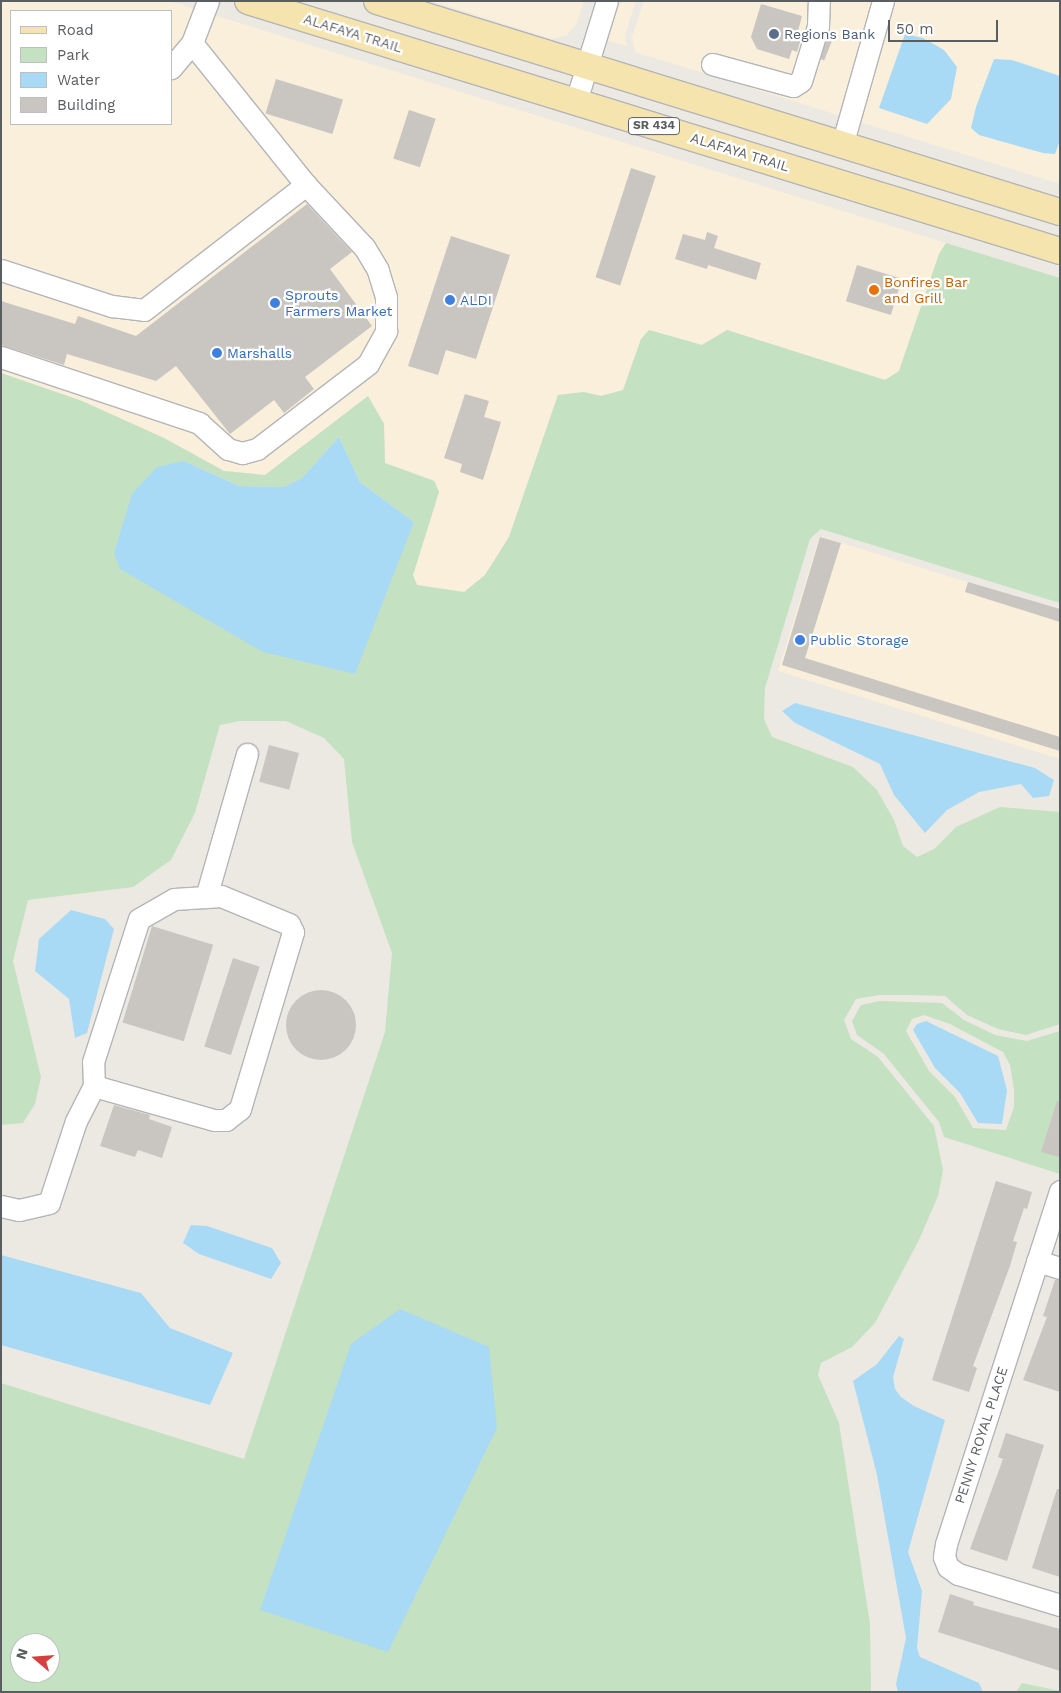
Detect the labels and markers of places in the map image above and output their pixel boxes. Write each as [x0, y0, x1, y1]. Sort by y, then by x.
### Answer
place label: Regions Bank [784, 26, 875, 42]
marker: Regions Bank [768, 28, 780, 40]
place label: Bonfires Bar and Grill [884, 274, 968, 306]
marker: Bonfires Bar and Grill [868, 284, 880, 296]
place label: Sprouts Farmers Market [285, 287, 392, 320]
place label: ALDI [460, 292, 492, 308]
marker: ALDI [444, 294, 456, 306]
marker: Sprouts Farmers Market [269, 297, 281, 309]
place label: Marshalls [227, 345, 292, 361]
marker: Marshalls [211, 347, 223, 359]
place label: Public Storage [810, 632, 909, 648]
marker: Public Storage [794, 634, 806, 646]

